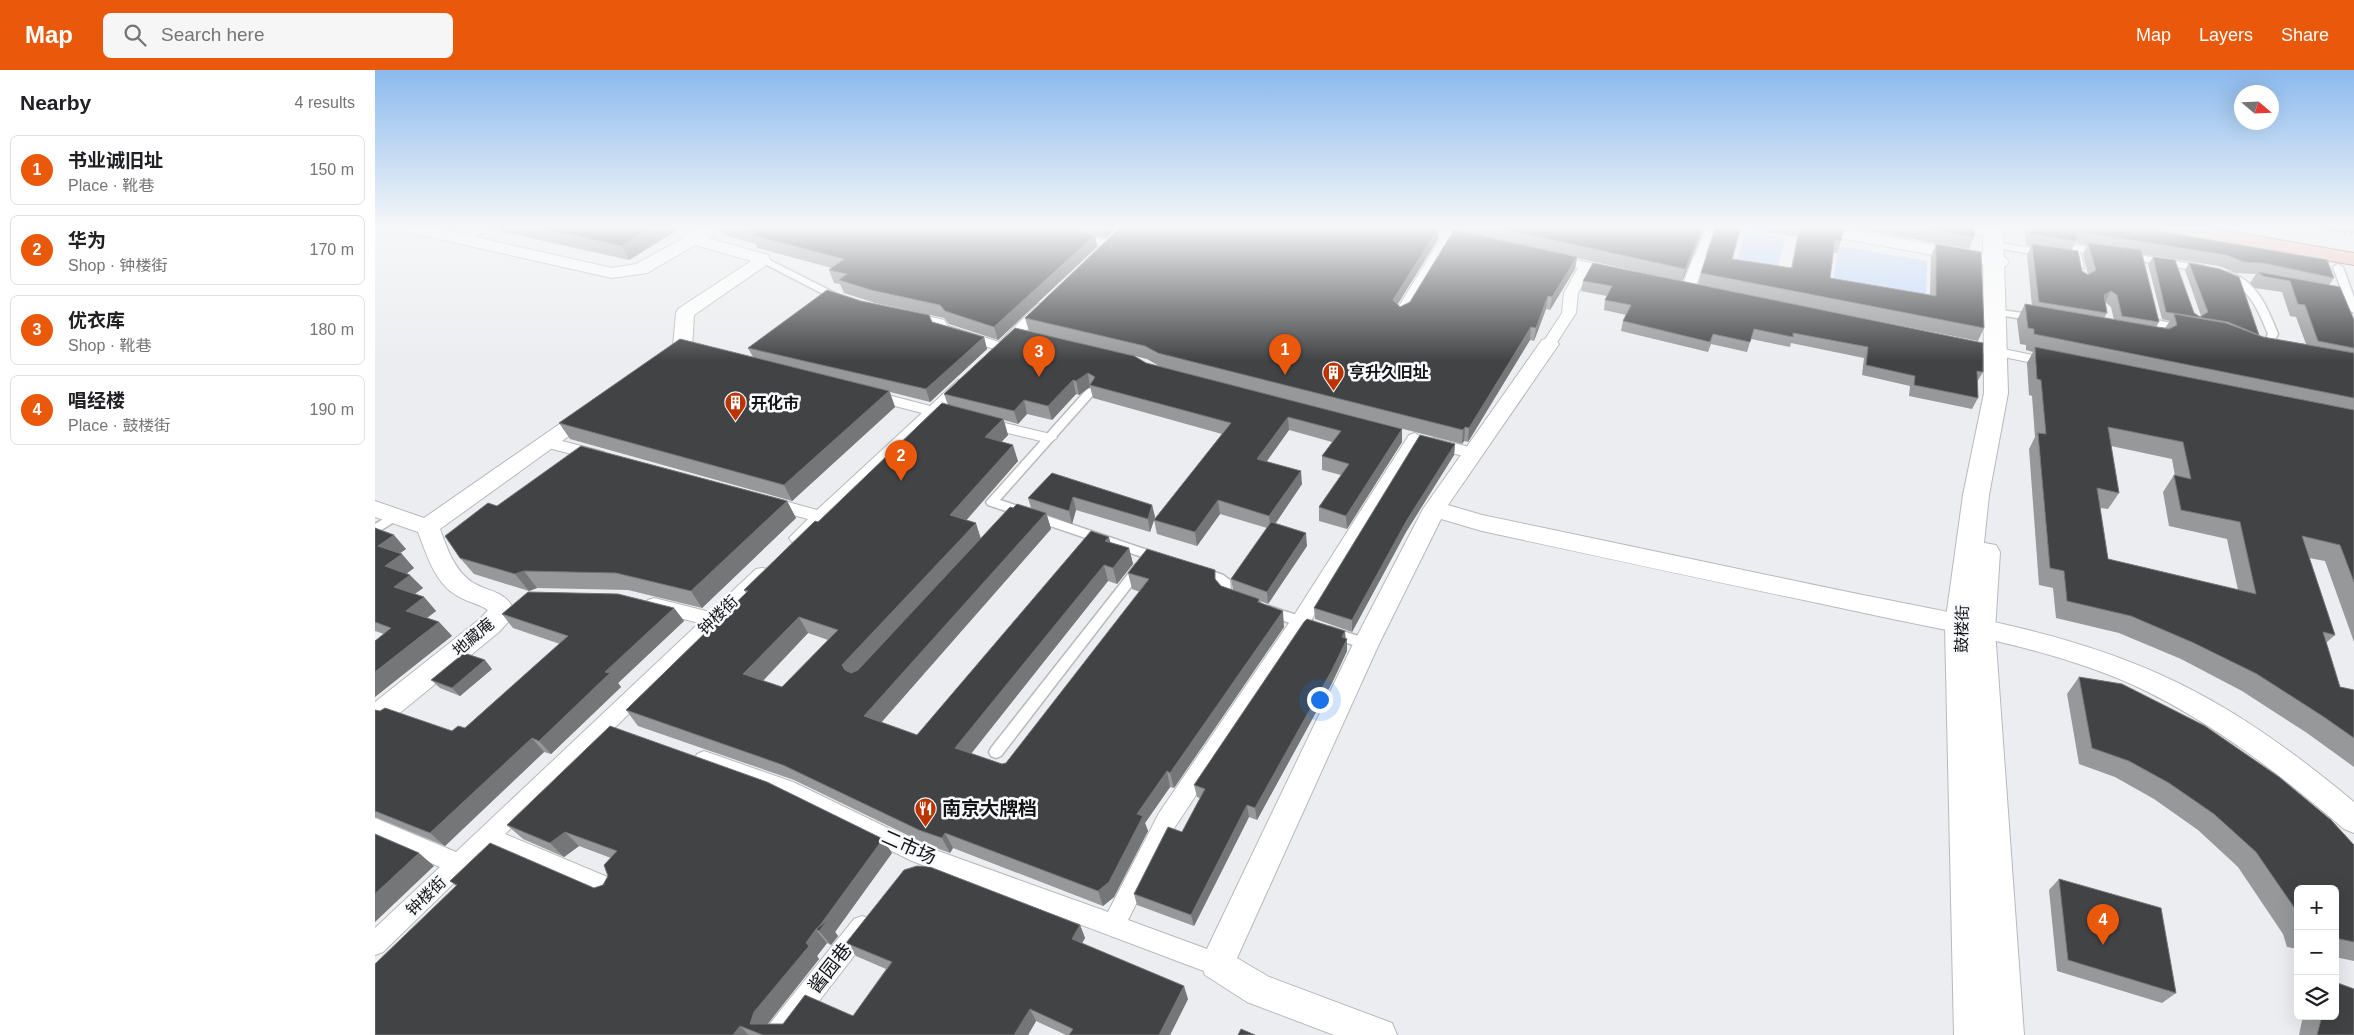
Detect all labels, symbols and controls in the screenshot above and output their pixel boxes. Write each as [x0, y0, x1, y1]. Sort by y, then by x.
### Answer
search box [103, 13, 453, 58]
text: Map [25, 21, 73, 48]
icon: search [121, 21, 149, 49]
text: Search here [161, 24, 265, 45]
text: Map [2136, 25, 2171, 45]
text: Layers [2199, 25, 2253, 45]
text: Share [2281, 25, 2329, 45]
north arrow [2234, 85, 2279, 130]
text: Nearby [20, 91, 91, 114]
text: 4 results [295, 94, 355, 111]
text: 书业诚旧址 [68, 150, 163, 171]
text: 1 [33, 161, 41, 178]
text: 150 m [310, 161, 354, 178]
text: Place · 靴巷 [68, 177, 154, 194]
text: 华为 [68, 230, 106, 251]
text: 2 [33, 241, 41, 258]
text: 170 m [310, 241, 354, 258]
text: Shop · 钟楼街 [68, 257, 168, 274]
text: 优衣库 [68, 310, 125, 331]
text: 3 [33, 321, 41, 338]
text: 180 m [310, 321, 354, 338]
pin: 1 [1269, 334, 1301, 375]
pin: 3 [1023, 336, 1055, 377]
text: Shop · 靴巷 [68, 337, 152, 354]
building icon: 亨升久旧址 [1321, 360, 1345, 391]
place label: 亨升久旧址 [1349, 364, 1429, 381]
text: 唱经楼 [68, 390, 125, 411]
building icon: 开化市 [723, 391, 747, 422]
place label: 开化市 [751, 394, 799, 412]
text: 4 [33, 401, 41, 418]
text: 190 m [310, 401, 354, 418]
text: Place · 鼓楼街 [68, 417, 170, 434]
pin: 2 [885, 440, 917, 481]
street label: 钟楼街 [695, 592, 741, 638]
street label: 鼓楼街 [1953, 605, 1971, 653]
street label: 地藏庵 [449, 615, 497, 659]
your location [1307, 687, 1333, 713]
restaurant icon: 南京大牌档 [914, 796, 938, 827]
place label: 南京大牌档 [942, 798, 1037, 819]
street label: 二市场 [879, 826, 939, 868]
street label: 钟楼街 [403, 873, 449, 919]
map controls [2294, 885, 2339, 1020]
button: + [2294, 885, 2339, 930]
pin: 4 [2087, 904, 2119, 945]
button: − [2294, 930, 2339, 975]
street label: 酱园巷 [804, 939, 856, 997]
button: layers [2294, 975, 2339, 1020]

